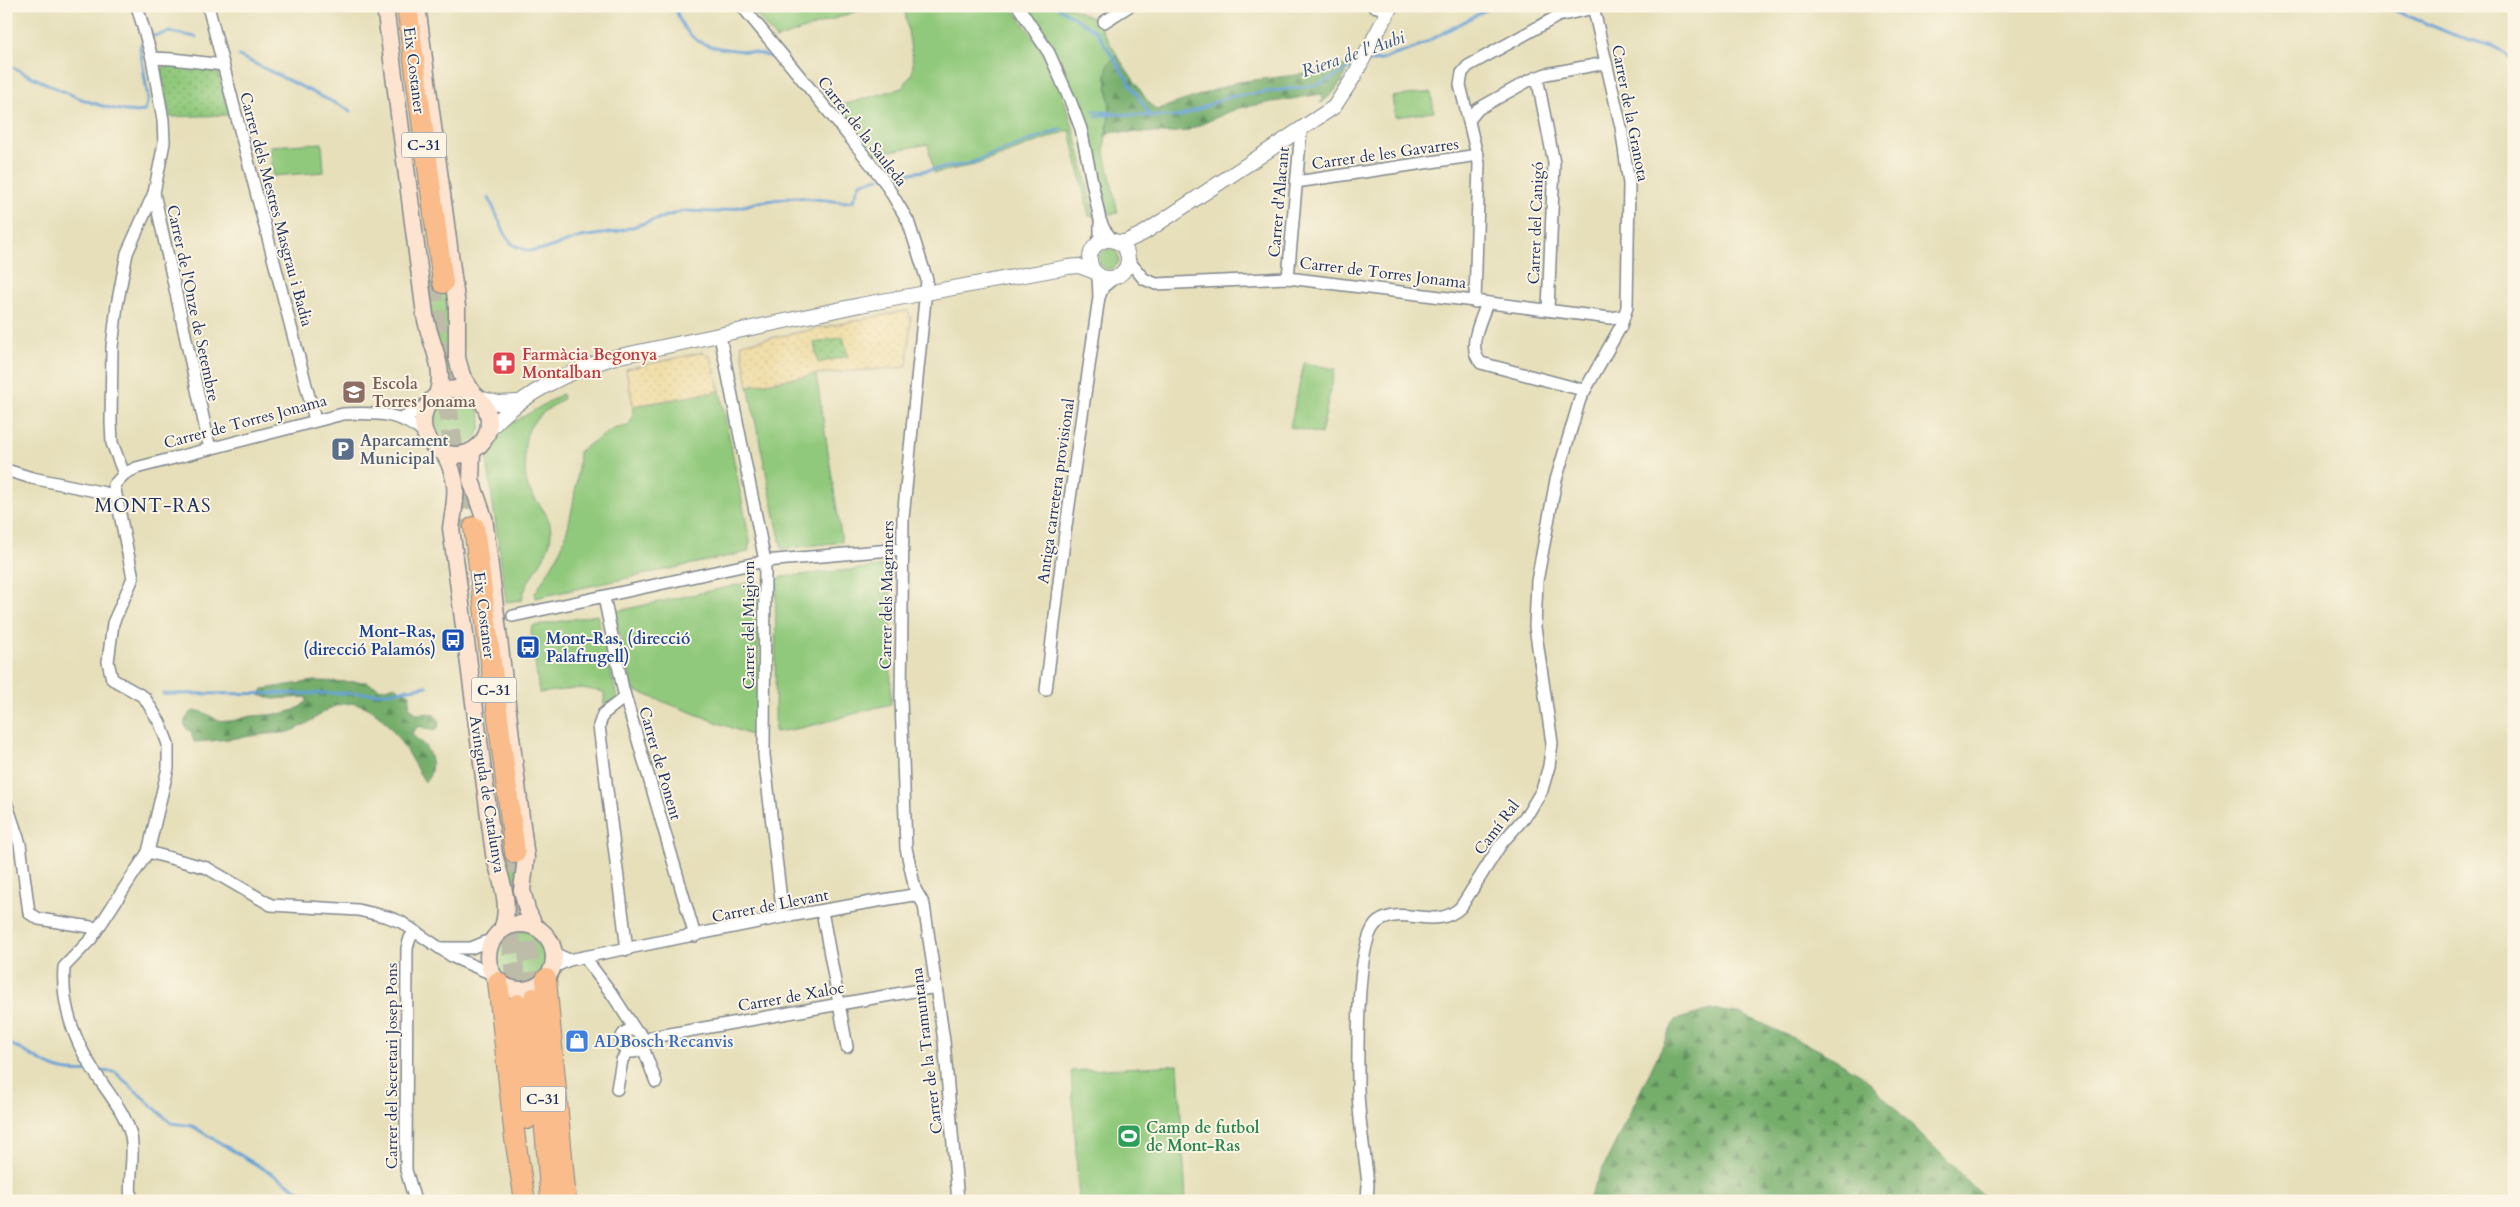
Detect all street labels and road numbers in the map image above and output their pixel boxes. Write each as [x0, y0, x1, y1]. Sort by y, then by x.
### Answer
street label: Eix Costaner [398, 26, 430, 115]
street label: Carrer de la Granota [1606, 43, 1654, 183]
street label: Carrer de la Sauleda [812, 72, 912, 191]
street label: Carrer dels Mestres Masgrau i Badia [234, 90, 318, 329]
road number: C-31 [402, 132, 446, 158]
street label: Carrer de les Gavarres [1310, 133, 1460, 175]
street label: Carrer d'Alacant [1263, 146, 1295, 258]
street label: Carrer del Canigó [1523, 161, 1549, 285]
street label: Carrer de l'Onze de Setembre [161, 203, 225, 404]
street label: Carrer de Torres Jonama [1298, 252, 1468, 294]
street label: Carrer de Torres Jonama [161, 390, 329, 454]
street label: Antiga carretera provisional [1032, 397, 1080, 585]
street label: Carrer dels Magraners [875, 520, 899, 670]
street label: Carrer del Migjorn [738, 561, 760, 690]
street label: Eix Costaner [468, 571, 500, 660]
road number: C-31 [472, 678, 516, 702]
street label: Carrer de Ponent [633, 704, 687, 823]
street label: Avinguda de Catalunya [464, 714, 510, 875]
street label: Camí Ral [1469, 796, 1525, 860]
street label: Carrer de Llevant [710, 884, 830, 928]
street label: Carrer del Secretari Josep Pons [381, 963, 403, 1169]
street label: Carrer de la Tramuntana [906, 966, 948, 1135]
street label: Carrer de Xaloc [736, 977, 846, 1017]
road number: C-31 [520, 1086, 566, 1112]

